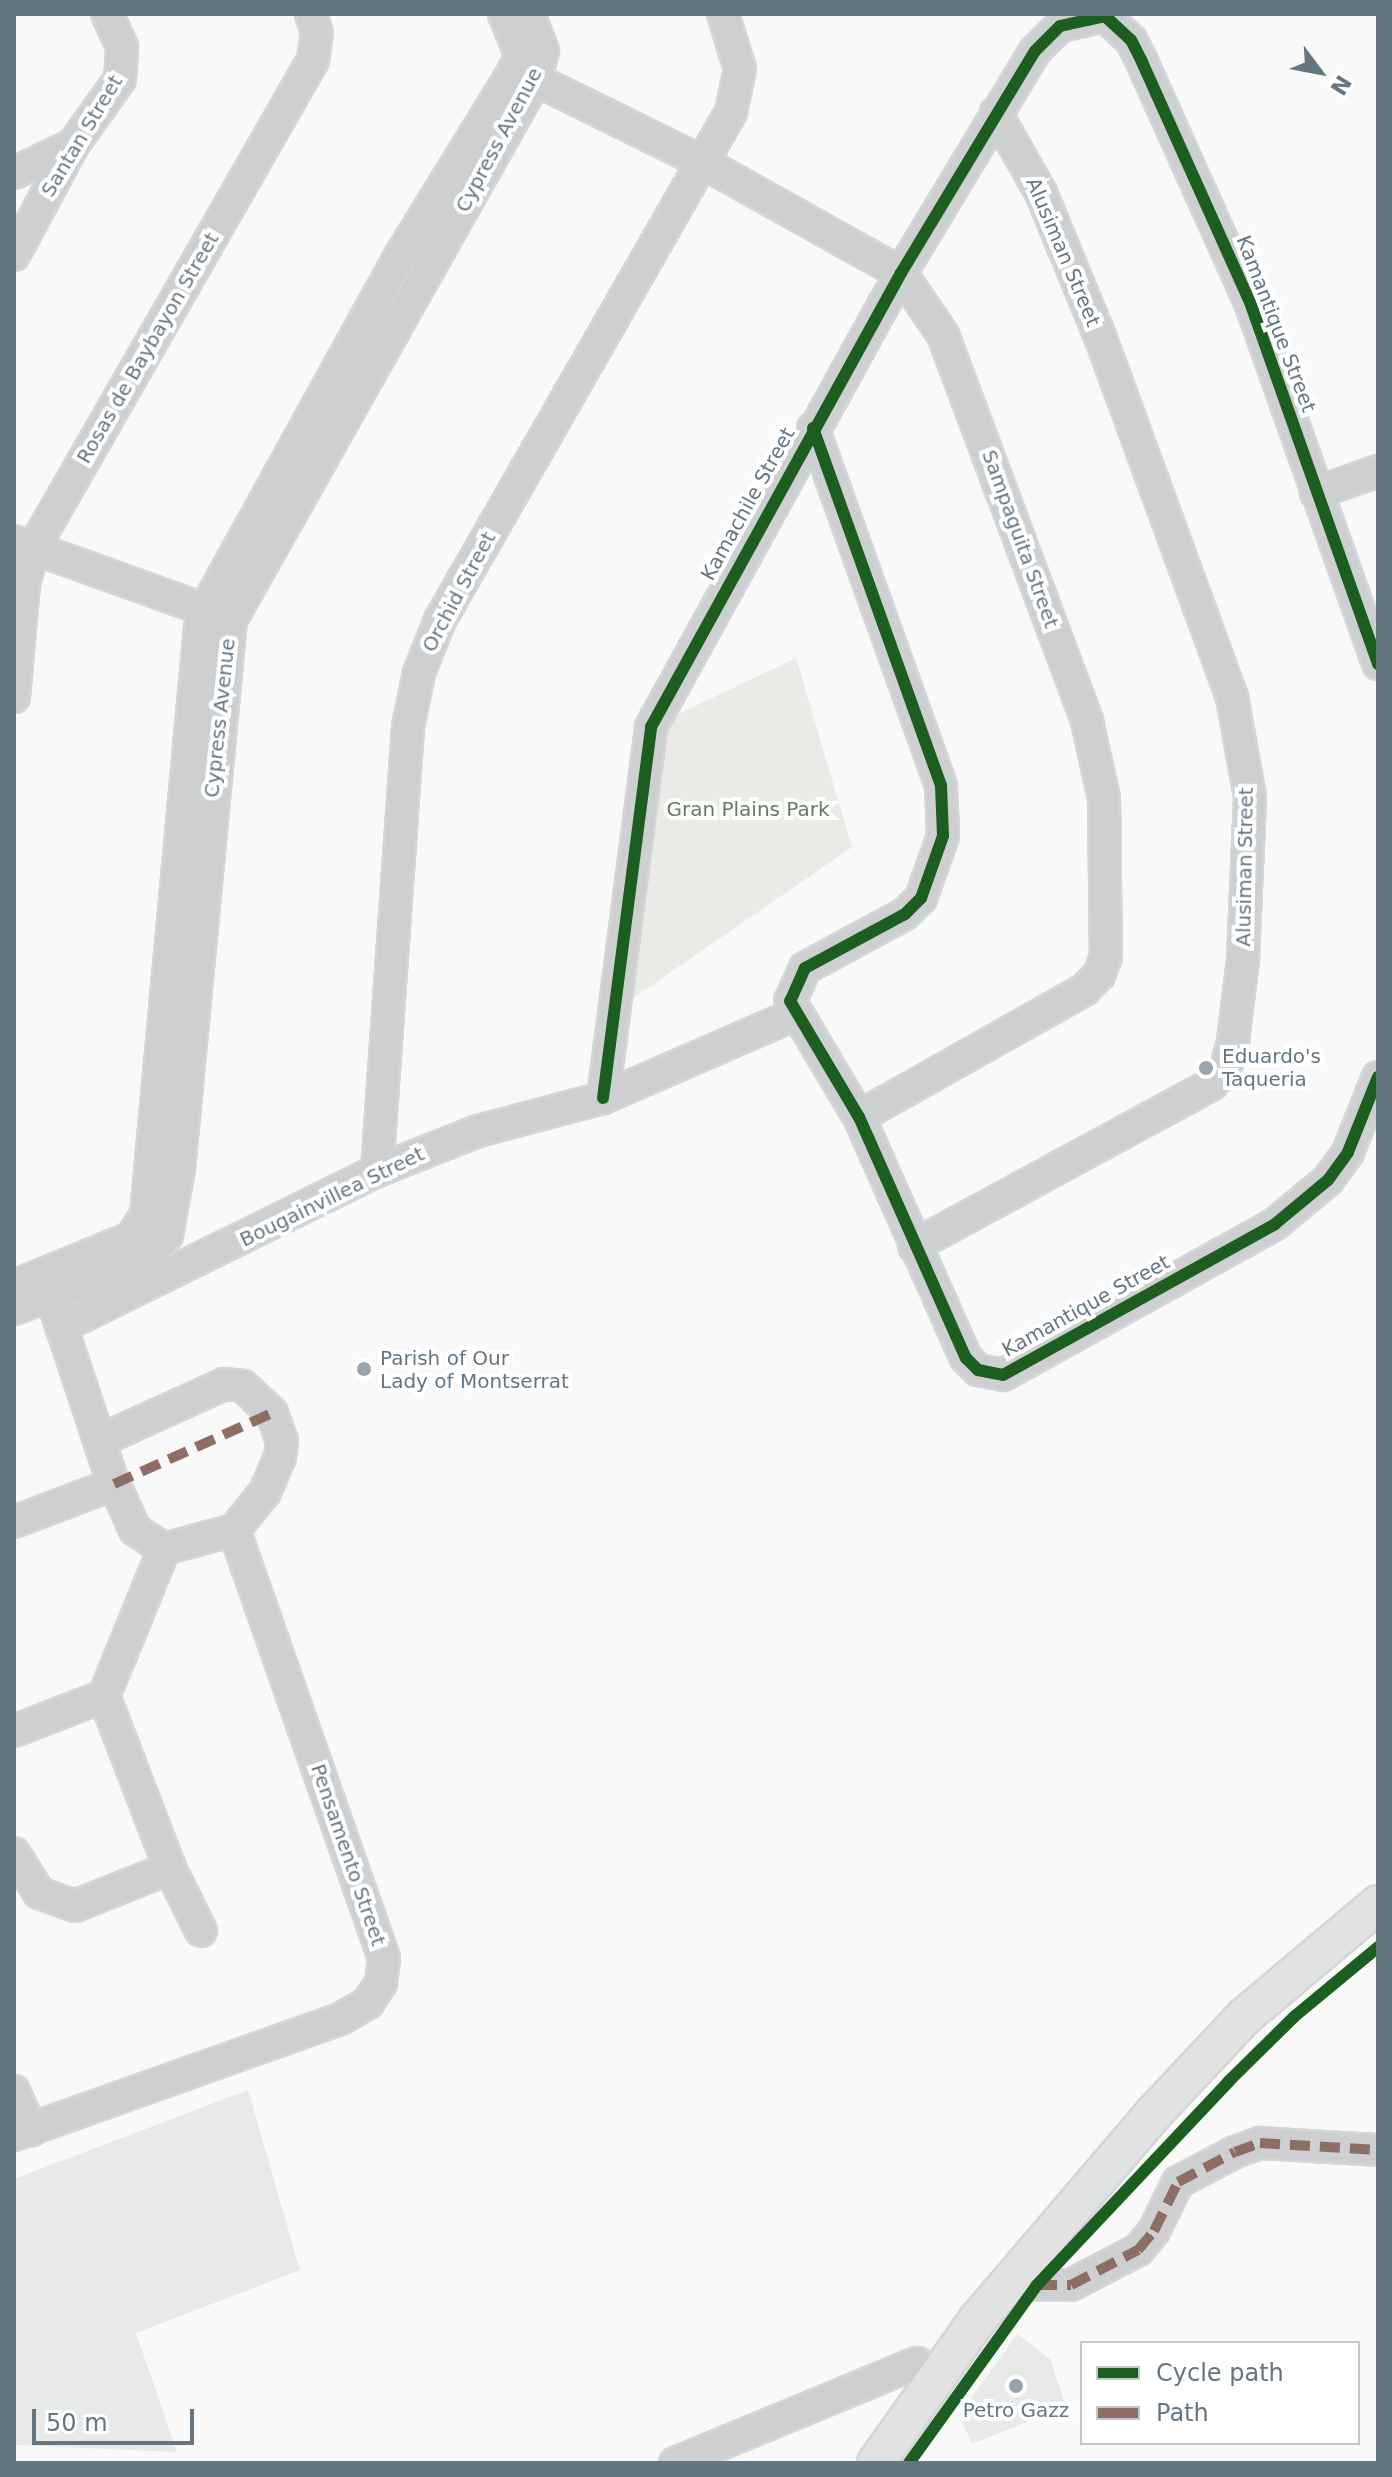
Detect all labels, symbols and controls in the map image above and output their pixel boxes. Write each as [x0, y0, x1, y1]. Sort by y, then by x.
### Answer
north arrow [1280, 32, 1360, 112]
street label: Cypress Avenue [451, 64, 547, 216]
street label: Santan Street [36, 71, 128, 201]
text: N [1325, 71, 1356, 99]
street label: Alusiman Street [1021, 174, 1105, 330]
street label: Rosas de Baybayon Street [72, 228, 224, 468]
street label: Kamantique Street [1231, 232, 1321, 416]
street label: Kamachile Street [696, 423, 800, 585]
street label: Sampaguita Street [977, 447, 1063, 631]
street label: Orchid Street [417, 528, 501, 656]
street label: Cypress Avenue [200, 637, 240, 799]
street label: Alusiman Street [1232, 787, 1258, 947]
park label: Gran Plains Park [666, 797, 830, 821]
place label: Eduardo's Taqueria [1222, 1044, 1321, 1091]
marker: Eduardo's Taqueria [1197, 1059, 1215, 1077]
street label: Bougainvillea Street [236, 1142, 428, 1252]
street label: Kamantique Street [998, 1250, 1174, 1362]
place label: Parish of Our Lady of Montserrat [380, 1346, 569, 1393]
marker: Parish of Our Lady of Montserrat [355, 1360, 373, 1378]
street label: Pensamento Street [306, 1761, 390, 1949]
legend [1080, 2341, 1360, 2445]
text: Cycle path [1156, 2359, 1284, 2387]
marker: Petro Gazz [1007, 2377, 1025, 2395]
scale bar [36, 2393, 198, 2443]
place label: Petro Gazz [963, 2398, 1069, 2422]
text: Path [1156, 2399, 1209, 2427]
text: 50 m [46, 2409, 108, 2437]

